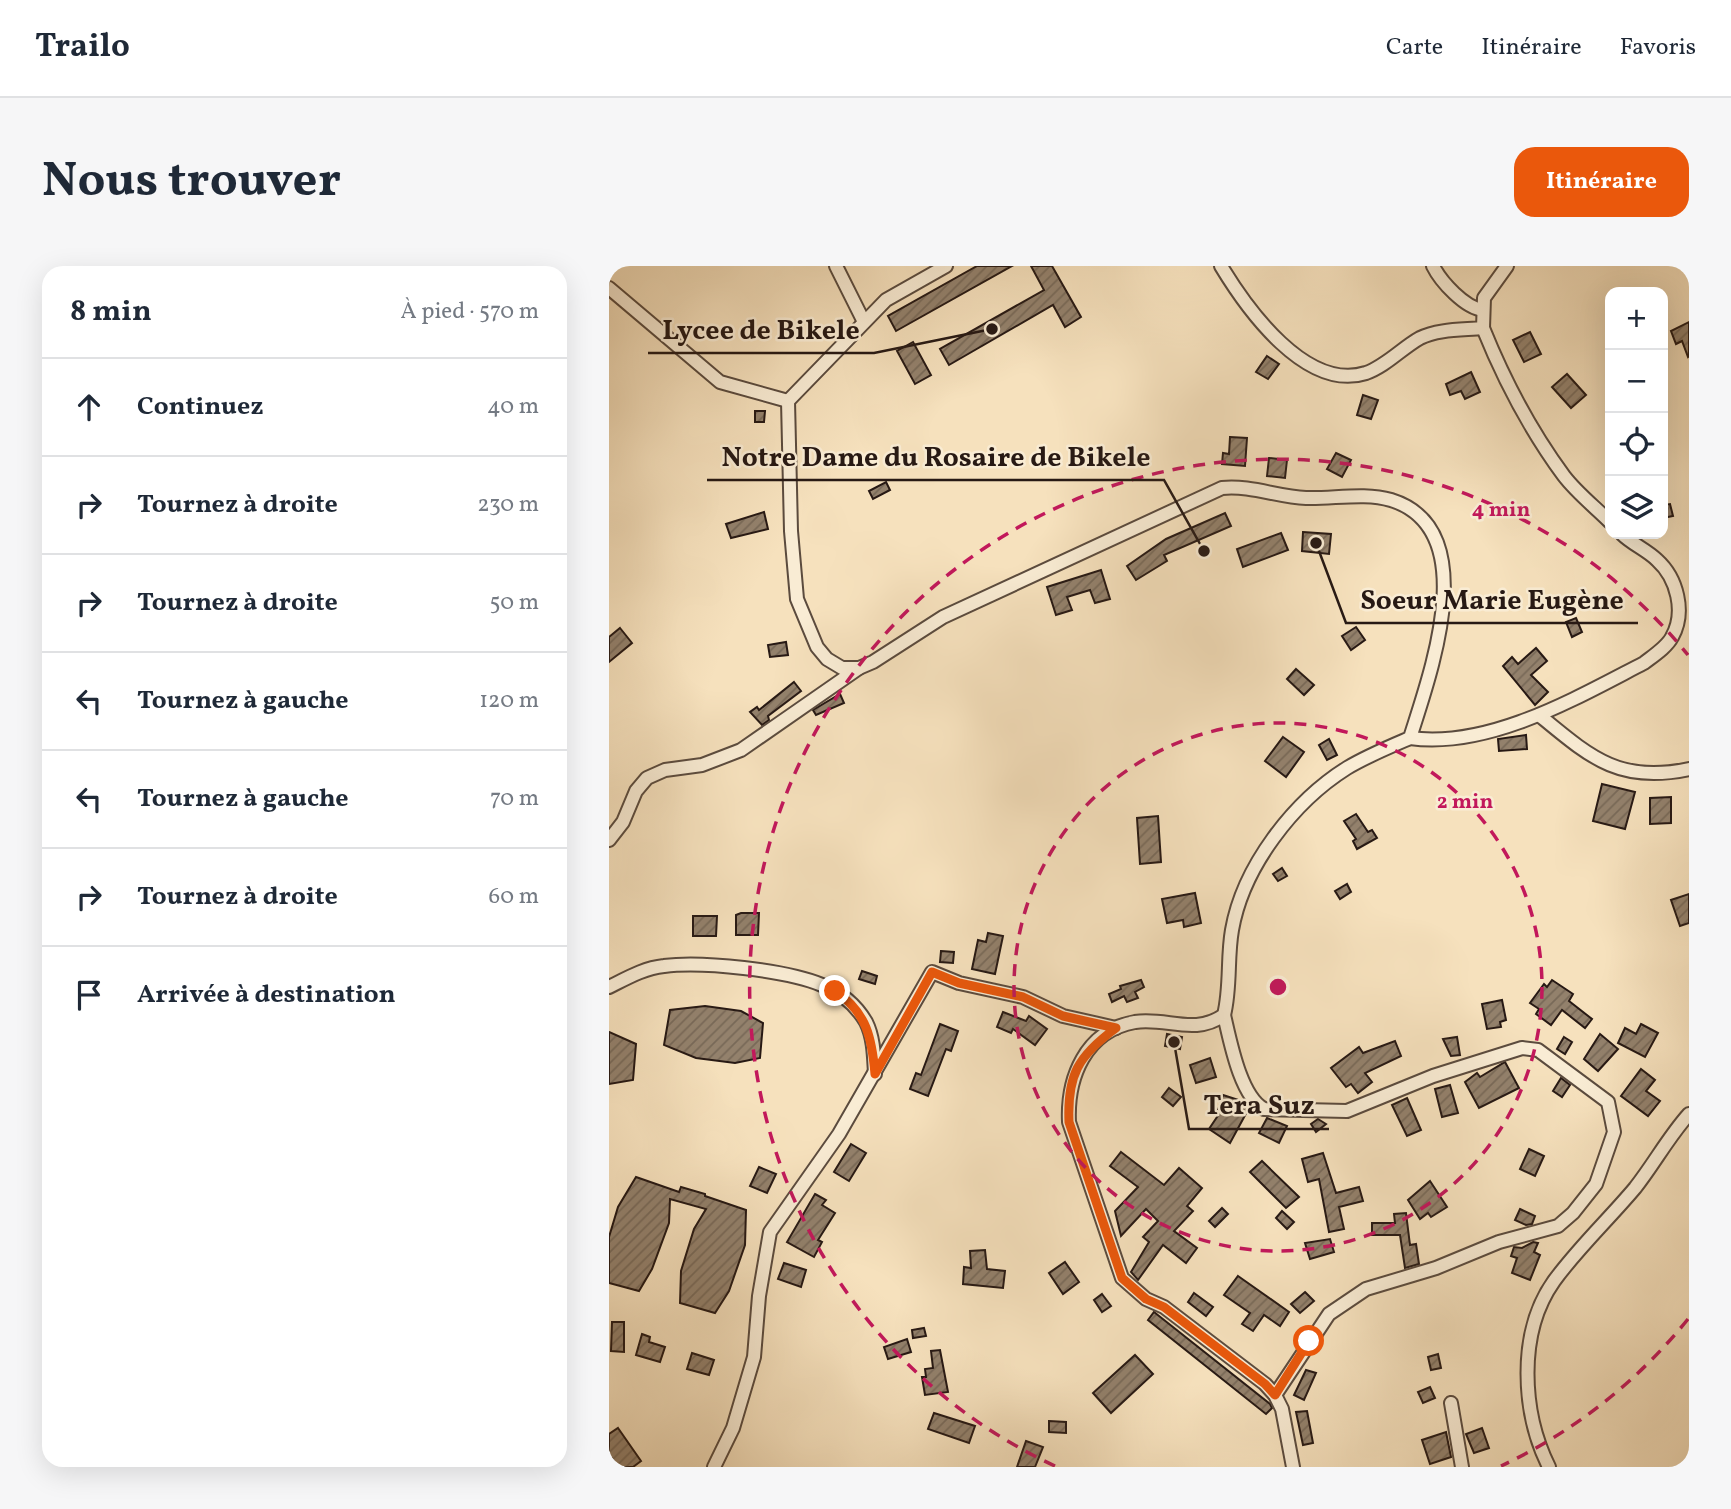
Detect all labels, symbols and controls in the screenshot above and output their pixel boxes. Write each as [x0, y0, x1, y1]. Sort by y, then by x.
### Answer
text: Trailo [35, 25, 130, 71]
text: Carte [1386, 31, 1443, 65]
text: Itinéraire [1481, 31, 1582, 65]
text: Favoris [1620, 31, 1696, 65]
button: Itinéraire [1514, 147, 1689, 217]
text: Nous trouver [42, 148, 341, 217]
map controls [1605, 287, 1668, 539]
button: + [1605, 287, 1668, 350]
text: 8 min [70, 291, 152, 333]
text: À pied · 570 m [400, 296, 539, 328]
callout: Lycee de Bikele [648, 304, 874, 353]
text: Lycee de Bikele [662, 312, 860, 351]
button: − [1605, 350, 1668, 413]
icon: ahead [70, 388, 108, 426]
text: Continuez [137, 389, 263, 425]
text: 40 m [487, 391, 539, 423]
button: locate [1605, 413, 1668, 476]
callout: Notre Dame du Rosaire de Bikele [707, 431, 1164, 480]
text: Notre Dame du Rosaire de Bikele [722, 439, 1150, 478]
button: layers [1605, 476, 1668, 539]
icon: right [70, 486, 108, 524]
text: Tournez à droite [137, 487, 338, 523]
text: 230 m [477, 489, 539, 521]
text: 4 min [1472, 496, 1530, 525]
callout: Soeur Marie Eugène [1346, 574, 1638, 623]
text: Soeur Marie Eugène [1360, 582, 1624, 621]
icon: right [70, 584, 108, 622]
text: Tournez à droite [137, 585, 338, 621]
text: 50 m [490, 587, 539, 619]
icon: left [70, 682, 108, 720]
text: Tournez à gauche [137, 683, 349, 719]
text: 120 m [479, 685, 539, 717]
icon: left [70, 780, 108, 818]
text: Tournez à gauche [137, 781, 349, 817]
text: 70 m [490, 783, 539, 815]
text: 2 min [1437, 788, 1493, 817]
icon: right [70, 878, 108, 916]
text: Tournez à droite [137, 879, 338, 915]
text: 60 m [489, 881, 539, 913]
route end [819, 975, 850, 1006]
centre of rings [1266, 975, 1290, 999]
icon: arrive [70, 976, 108, 1014]
text: Arrivée à destination [137, 977, 396, 1013]
callout: Tera Suz [1189, 1080, 1329, 1129]
text: Tera Suz [1203, 1087, 1315, 1126]
route start [1293, 1325, 1324, 1356]

